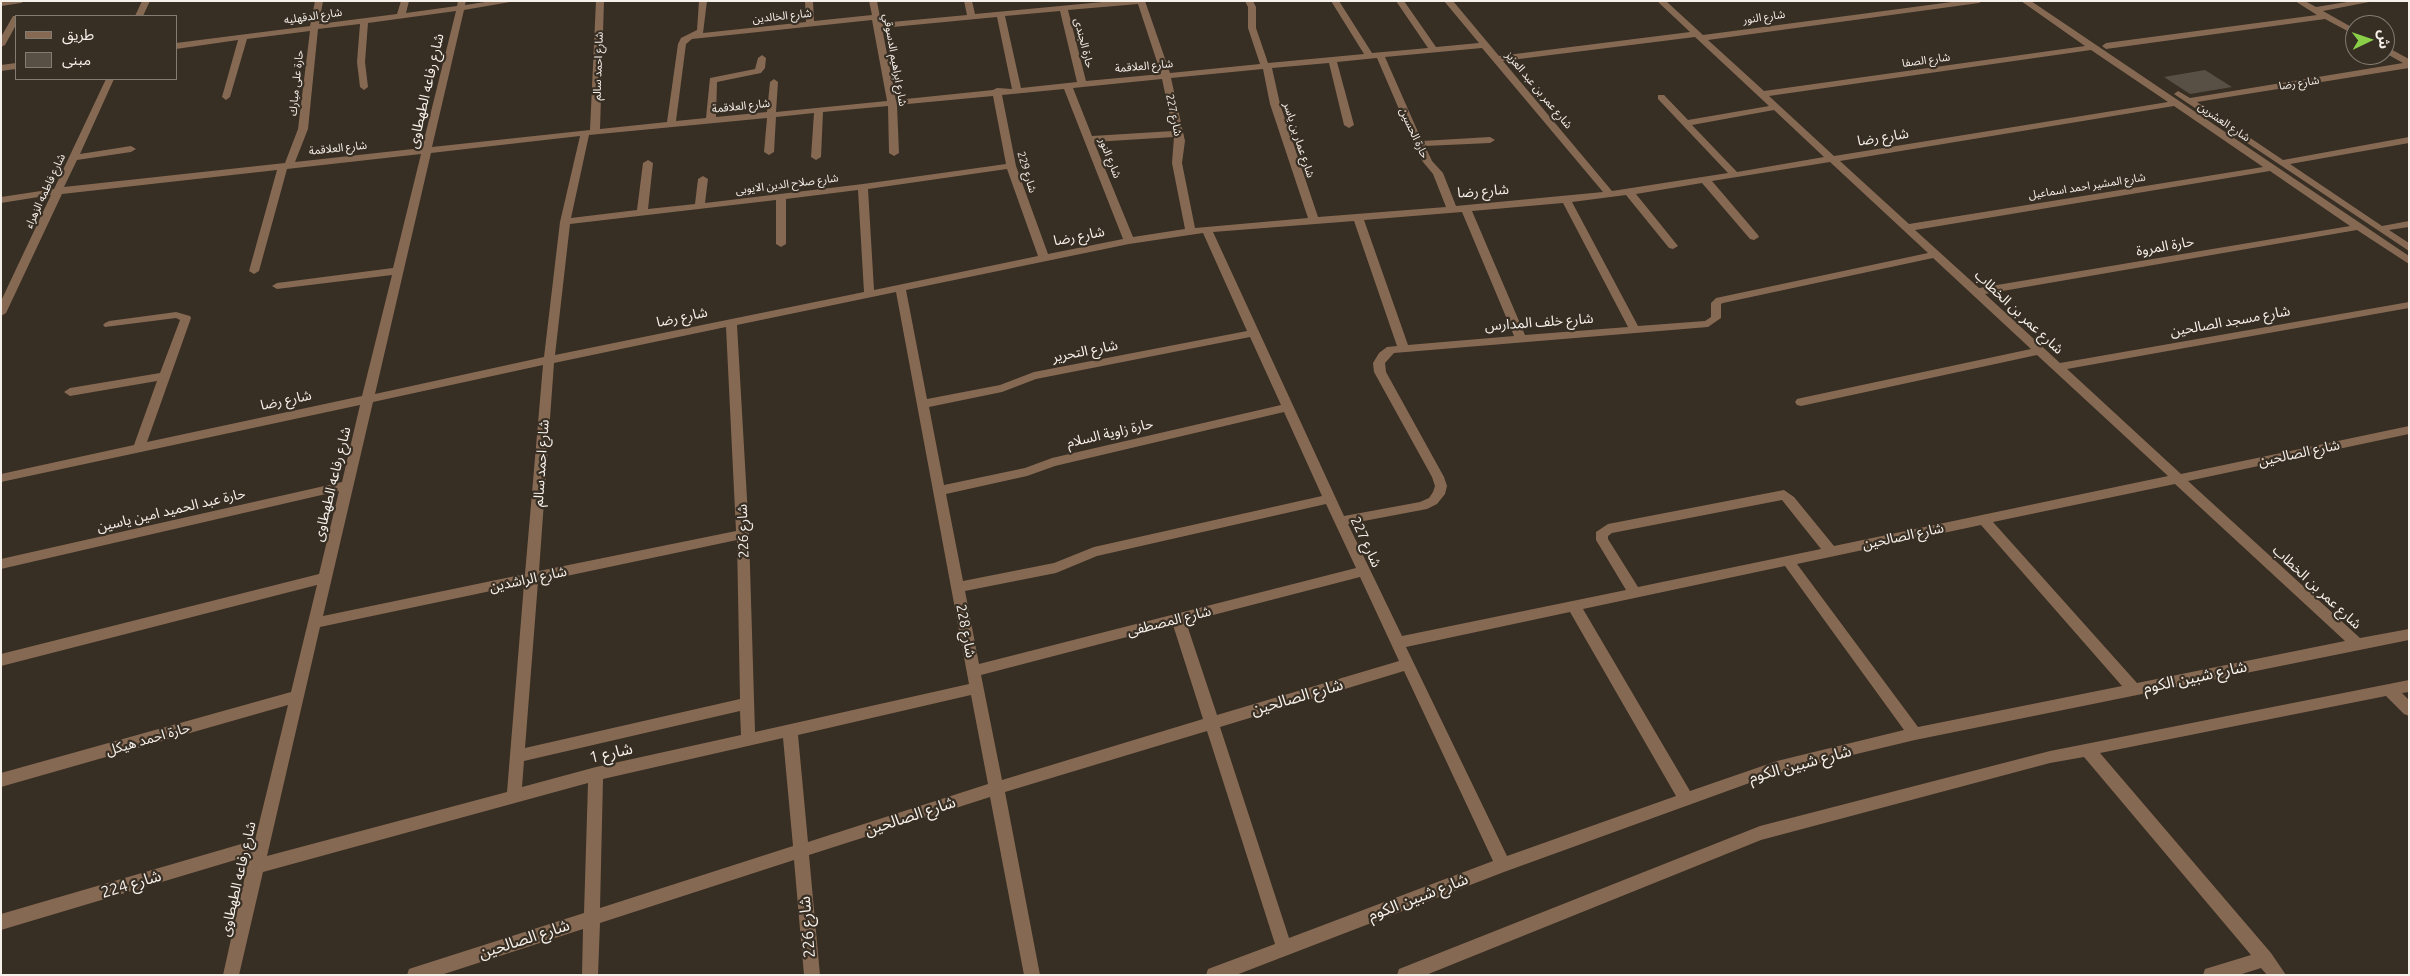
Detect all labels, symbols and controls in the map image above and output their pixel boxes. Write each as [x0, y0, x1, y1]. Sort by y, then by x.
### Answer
street label: شارع الدقهليه [283, 5, 343, 27]
street label: شارع الخالدين [752, 6, 812, 26]
street label: شارع النور [1742, 8, 1786, 26]
street label: شارع ابراهيم الدسوقي [880, 13, 910, 107]
legend [15, 15, 178, 80]
north arrow [2345, 15, 2395, 65]
street label: حارة الجندى [1071, 17, 1097, 69]
text: طريق [62, 26, 94, 43]
text: ش [2375, 29, 2392, 49]
street label: شارع احمد سالم [590, 31, 606, 101]
street label: شارع رفاعه الطهطاوى [405, 32, 447, 150]
street label: شارع عمر بن عبد العزيز [1503, 49, 1575, 131]
street label: حارة على مبارك [286, 50, 306, 116]
street label: شارع الصفا [1901, 50, 1951, 70]
text: مبنى [62, 51, 91, 68]
street label: شارع العلاقمة [1114, 57, 1174, 75]
street label: شارع رضا [2278, 73, 2320, 93]
street label: شارع 227 [1163, 93, 1185, 137]
street label: شارع العلاقمة [711, 96, 771, 116]
street label: شارع العشرين [2195, 100, 2253, 144]
street label: شارع عمار بن ياسر [1281, 101, 1317, 179]
street label: حارة الحسين [1397, 106, 1431, 160]
street label: شارع رضا [1856, 125, 1910, 149]
street label: شارع النور [1096, 136, 1124, 180]
street label: شارع العلاقمة [308, 138, 368, 158]
street label: شارع 229 [1014, 150, 1040, 194]
street label: شارع فاطمه الزهراء [22, 152, 68, 230]
street label: شارع المشير احمد اسماعيل [2027, 170, 2147, 202]
street label: شارع صلاح الدين الايوبى [735, 171, 839, 197]
street label: شارع رضا [1457, 181, 1509, 201]
street label: شارع رضا [1052, 223, 1106, 249]
street label: حارة المروة [2135, 233, 2195, 259]
street label: شارع عمر بن الخطاب [1971, 267, 2067, 357]
street label: شارع مسجد الصالحين [2169, 302, 2291, 340]
street label: شارع رضا [655, 303, 709, 331]
street label: شارع خلف المدارس [1484, 310, 1594, 334]
street label: شارع التحرير [1051, 336, 1119, 366]
street label: شارع رضا [259, 386, 313, 414]
street label: حارة زاوية السلام [1065, 415, 1155, 451]
street label: شارع احمد سالم [530, 419, 552, 507]
street label: شارع رفاعه الطهطاوى [310, 425, 354, 543]
street label: شارع الصالحين [2257, 436, 2341, 470]
street label: حارة عبد الحميد امين ياسين [95, 485, 247, 535]
street label: شارع 226 [734, 504, 752, 558]
street label: شارع 227 [1347, 514, 1385, 570]
street label: شارع الصالحين [1861, 519, 1945, 553]
street label: شارع عمر بن الخطاب [2269, 542, 2365, 632]
street label: شارع الراشدين [488, 563, 568, 595]
street label: شارع المصطفى [1125, 602, 1213, 640]
street label: شارع 228 [953, 603, 979, 659]
street label: شارع شبين الكوم [2141, 657, 2249, 697]
street label: شارع الصالحين [1249, 675, 1345, 719]
street label: حارة احمد هيكل [104, 719, 192, 759]
street label: شارع 1 [587, 739, 635, 767]
street label: شارع شبين الكوم [1747, 741, 1853, 787]
street label: شارع الصالحين [862, 792, 958, 840]
street label: شارع رفاعه الطهطاوى [217, 820, 259, 938]
street label: شارع 224 [99, 866, 163, 902]
street label: شارع شبين الكوم [1365, 869, 1471, 925]
street label: شارع 226 [795, 895, 819, 959]
street label: شارع الصالحين [476, 915, 572, 963]

